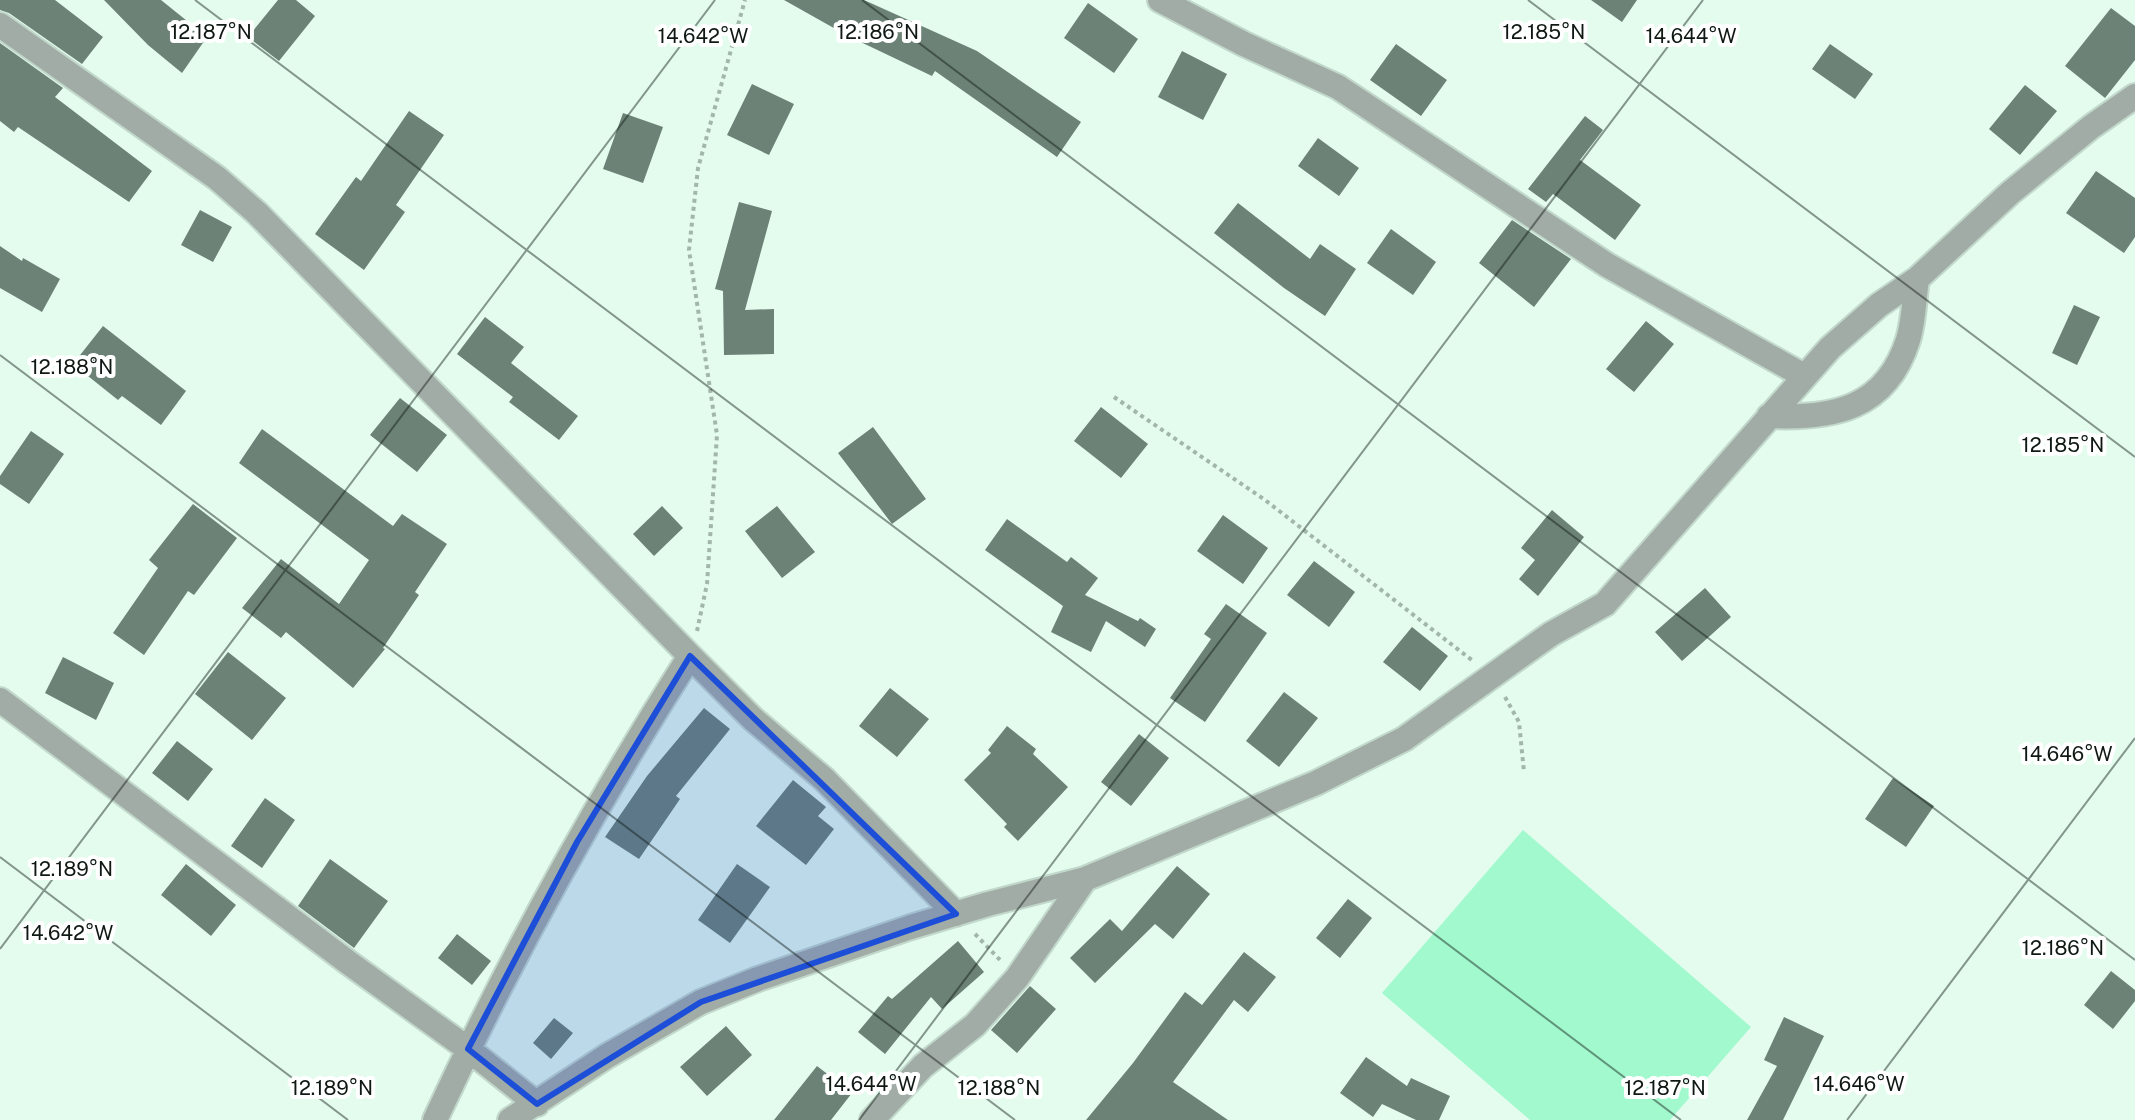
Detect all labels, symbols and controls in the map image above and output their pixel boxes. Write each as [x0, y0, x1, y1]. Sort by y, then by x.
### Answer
text: 12.187°N [170, 20, 252, 44]
text: 12.186°N [837, 20, 919, 44]
text: 12.185°N [1503, 20, 1585, 44]
text: 14.642°W [658, 24, 748, 48]
text: 14.644°W [1645, 24, 1737, 48]
text: 12.188°N [31, 355, 113, 379]
text: 12.185°N [2022, 433, 2104, 457]
text: 14.646°W [2022, 742, 2112, 766]
text: 12.189°N [31, 857, 113, 881]
text: 14.642°W [23, 921, 113, 945]
text: 12.186°N [2022, 936, 2104, 960]
text: 14.644°W [825, 1072, 917, 1096]
text: 14.646°W [1814, 1072, 1904, 1096]
text: 12.189°N [291, 1076, 373, 1100]
text: 12.188°N [958, 1076, 1040, 1100]
text: 12.187°N [1624, 1076, 1706, 1100]

